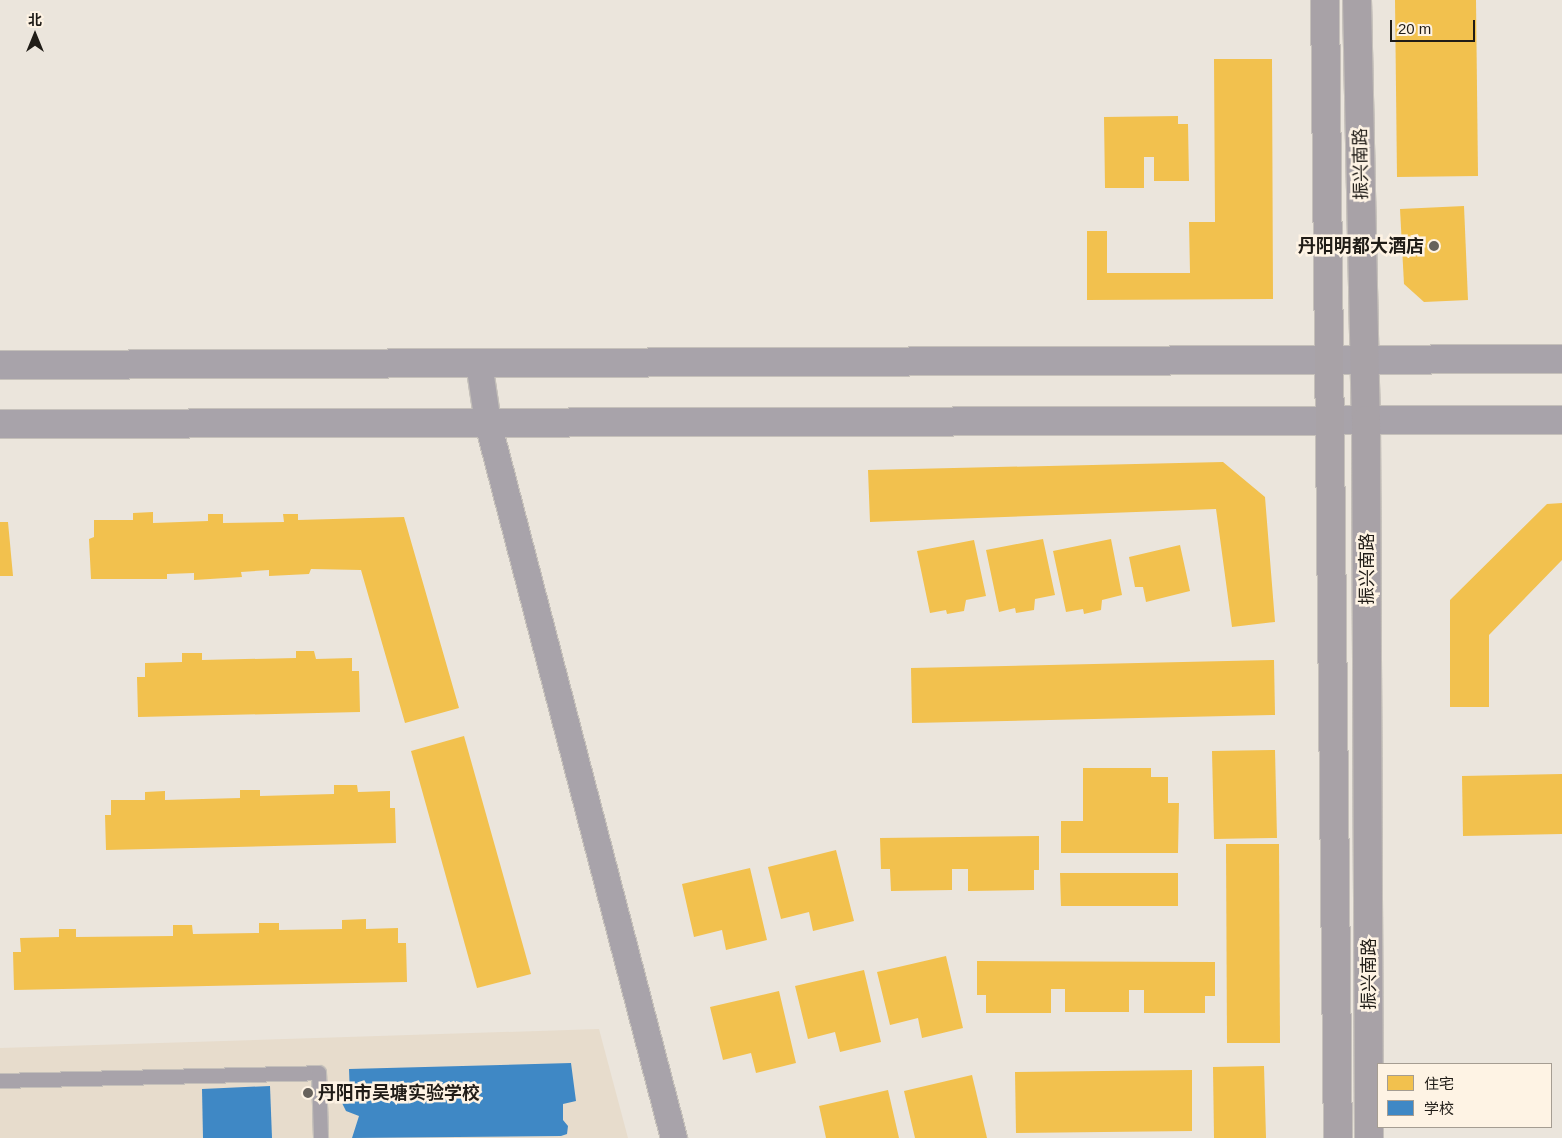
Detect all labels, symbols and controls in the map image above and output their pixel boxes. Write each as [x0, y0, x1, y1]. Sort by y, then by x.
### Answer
north arrow [10, 10, 60, 60]
scale bar [1392, 10, 1477, 42]
text: 北 [28, 12, 42, 28]
text: 20 m [1398, 20, 1431, 37]
street label: 振兴南路 [1350, 128, 1372, 200]
place label: 丹阳明都大酒店 [1298, 235, 1424, 257]
marker: 丹阳明都大酒店 [1428, 240, 1440, 252]
street label: 振兴南路 [1356, 533, 1378, 605]
street label: 振兴南路 [1358, 938, 1380, 1010]
legend [1377, 1063, 1552, 1128]
text: 住宅 [1424, 1075, 1454, 1092]
place label: 丹阳市吴塘实验学校 [318, 1082, 480, 1104]
marker: 丹阳市吴塘实验学校 [302, 1087, 314, 1099]
text: 学校 [1424, 1100, 1454, 1117]

